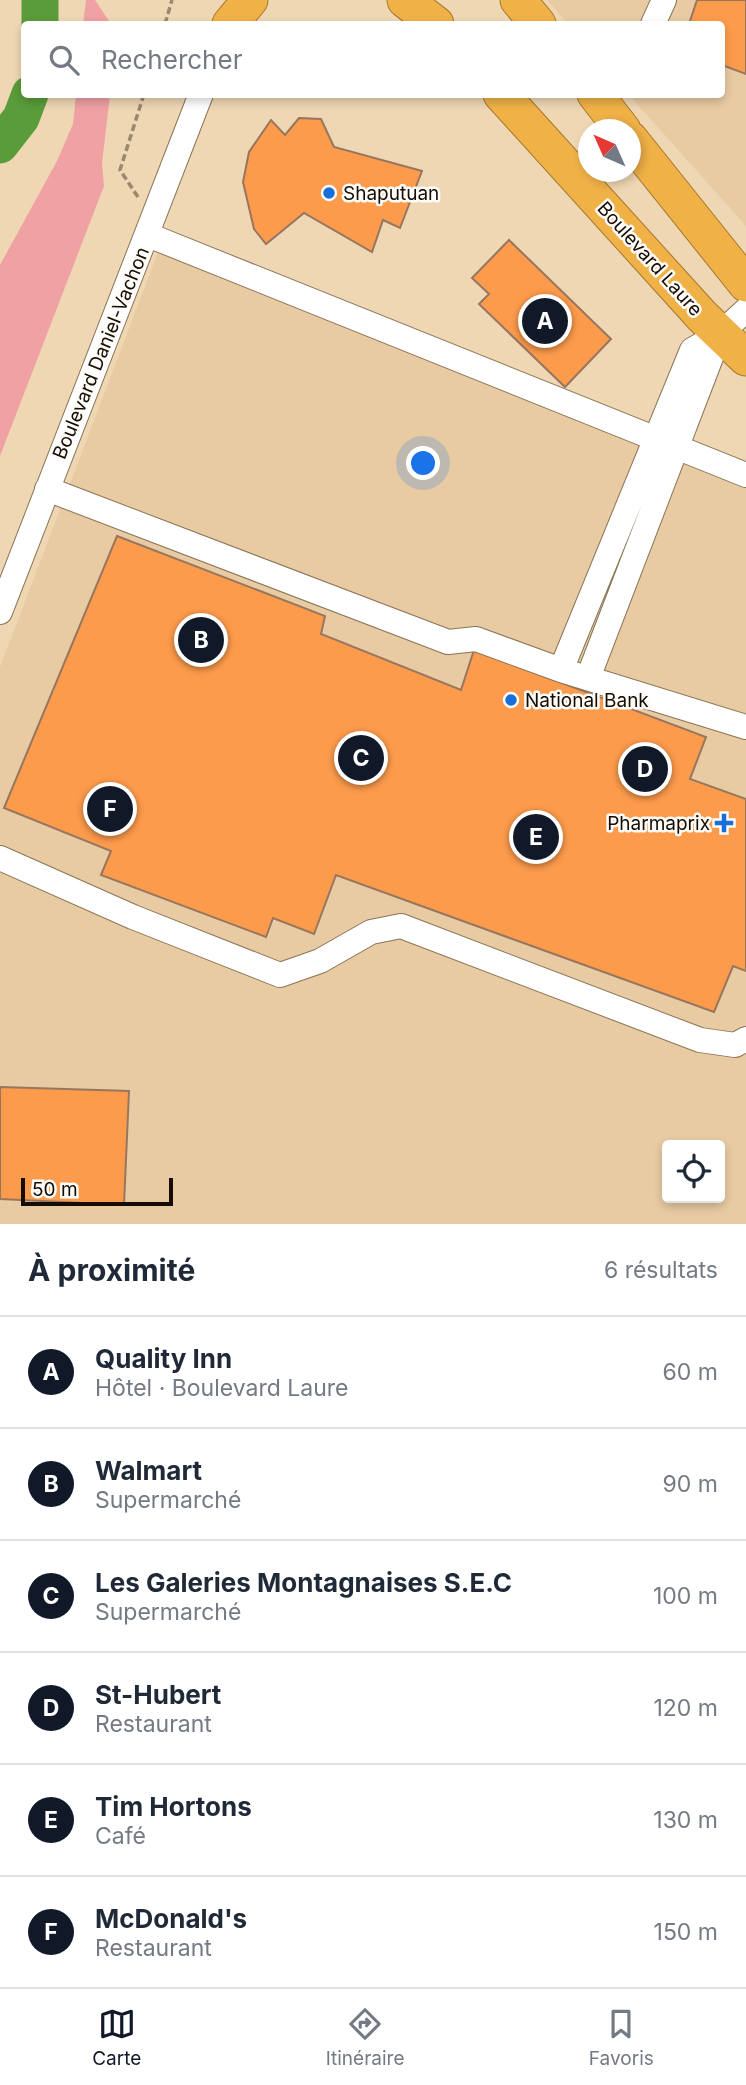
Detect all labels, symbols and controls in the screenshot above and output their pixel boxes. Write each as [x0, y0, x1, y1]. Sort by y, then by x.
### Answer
search box [21, 21, 725, 98]
icon: search [45, 41, 83, 79]
text: Rechercher [101, 44, 242, 75]
north arrow [578, 119, 641, 182]
place label: Shaputuan [343, 182, 439, 205]
marker: Shaputuan [321, 185, 337, 201]
street label: Boulevard Laure [593, 197, 707, 321]
street label: Boulevard Daniel-Vachon [48, 244, 154, 462]
pin: A [522, 295, 568, 347]
your location [406, 446, 440, 480]
pin: B [178, 614, 224, 666]
place label: National Bank [525, 689, 649, 712]
marker: National Bank [503, 692, 519, 708]
pin: C [338, 732, 384, 784]
pin: D [622, 743, 668, 795]
pin: F [87, 783, 133, 835]
pin: E [513, 811, 559, 863]
place label: Pharmaprix [607, 812, 710, 835]
marker: Pharmaprix [716, 815, 732, 831]
map controls [662, 1140, 725, 1203]
button: locate [662, 1140, 725, 1203]
scale bar [21, 1175, 173, 1207]
text: 50 m [32, 1178, 78, 1201]
text: À proximité [28, 1252, 195, 1288]
text: 6 résultats [604, 1256, 718, 1284]
text: Quality Inn [95, 1343, 232, 1374]
text: A [42, 1358, 60, 1386]
text: 60 m [663, 1358, 718, 1386]
text: Hôtel · Boulevard Laure [95, 1374, 348, 1402]
text: Walmart [95, 1455, 202, 1486]
text: B [43, 1470, 59, 1498]
text: 90 m [663, 1470, 718, 1498]
text: Supermarché [95, 1486, 241, 1514]
text: Les Galeries Montagnaises S.E.C [95, 1567, 512, 1598]
text: C [42, 1582, 60, 1610]
text: 100 m [653, 1582, 718, 1610]
text: Supermarché [95, 1598, 241, 1626]
text: St-Hubert [95, 1679, 221, 1710]
text: D [43, 1694, 59, 1722]
text: 120 m [653, 1694, 718, 1722]
text: Restaurant [95, 1710, 212, 1738]
text: Tim Hortons [95, 1791, 252, 1822]
text: E [44, 1806, 58, 1834]
text: 130 m [653, 1806, 718, 1834]
text: Café [95, 1822, 146, 1850]
text: McDonald's [95, 1903, 247, 1934]
text: F [44, 1918, 58, 1946]
text: 150 m [654, 1918, 718, 1946]
text: Restaurant [95, 1934, 212, 1962]
tab: Carte [92, 2005, 141, 2070]
tab: Itinéraire [326, 2005, 404, 2070]
tab: Favoris [589, 2005, 654, 2070]

